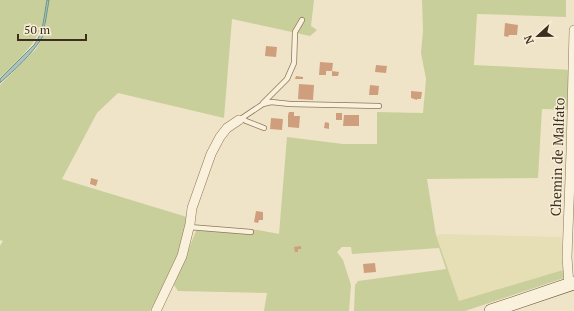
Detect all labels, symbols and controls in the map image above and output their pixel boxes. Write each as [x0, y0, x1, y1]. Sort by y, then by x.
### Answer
scale bar [18, 16, 86, 42]
north arrow [518, 16, 558, 56]
text: 50 m [24, 22, 51, 37]
text: N [520, 33, 537, 46]
street label: Chemin de Malfato [545, 97, 569, 217]

